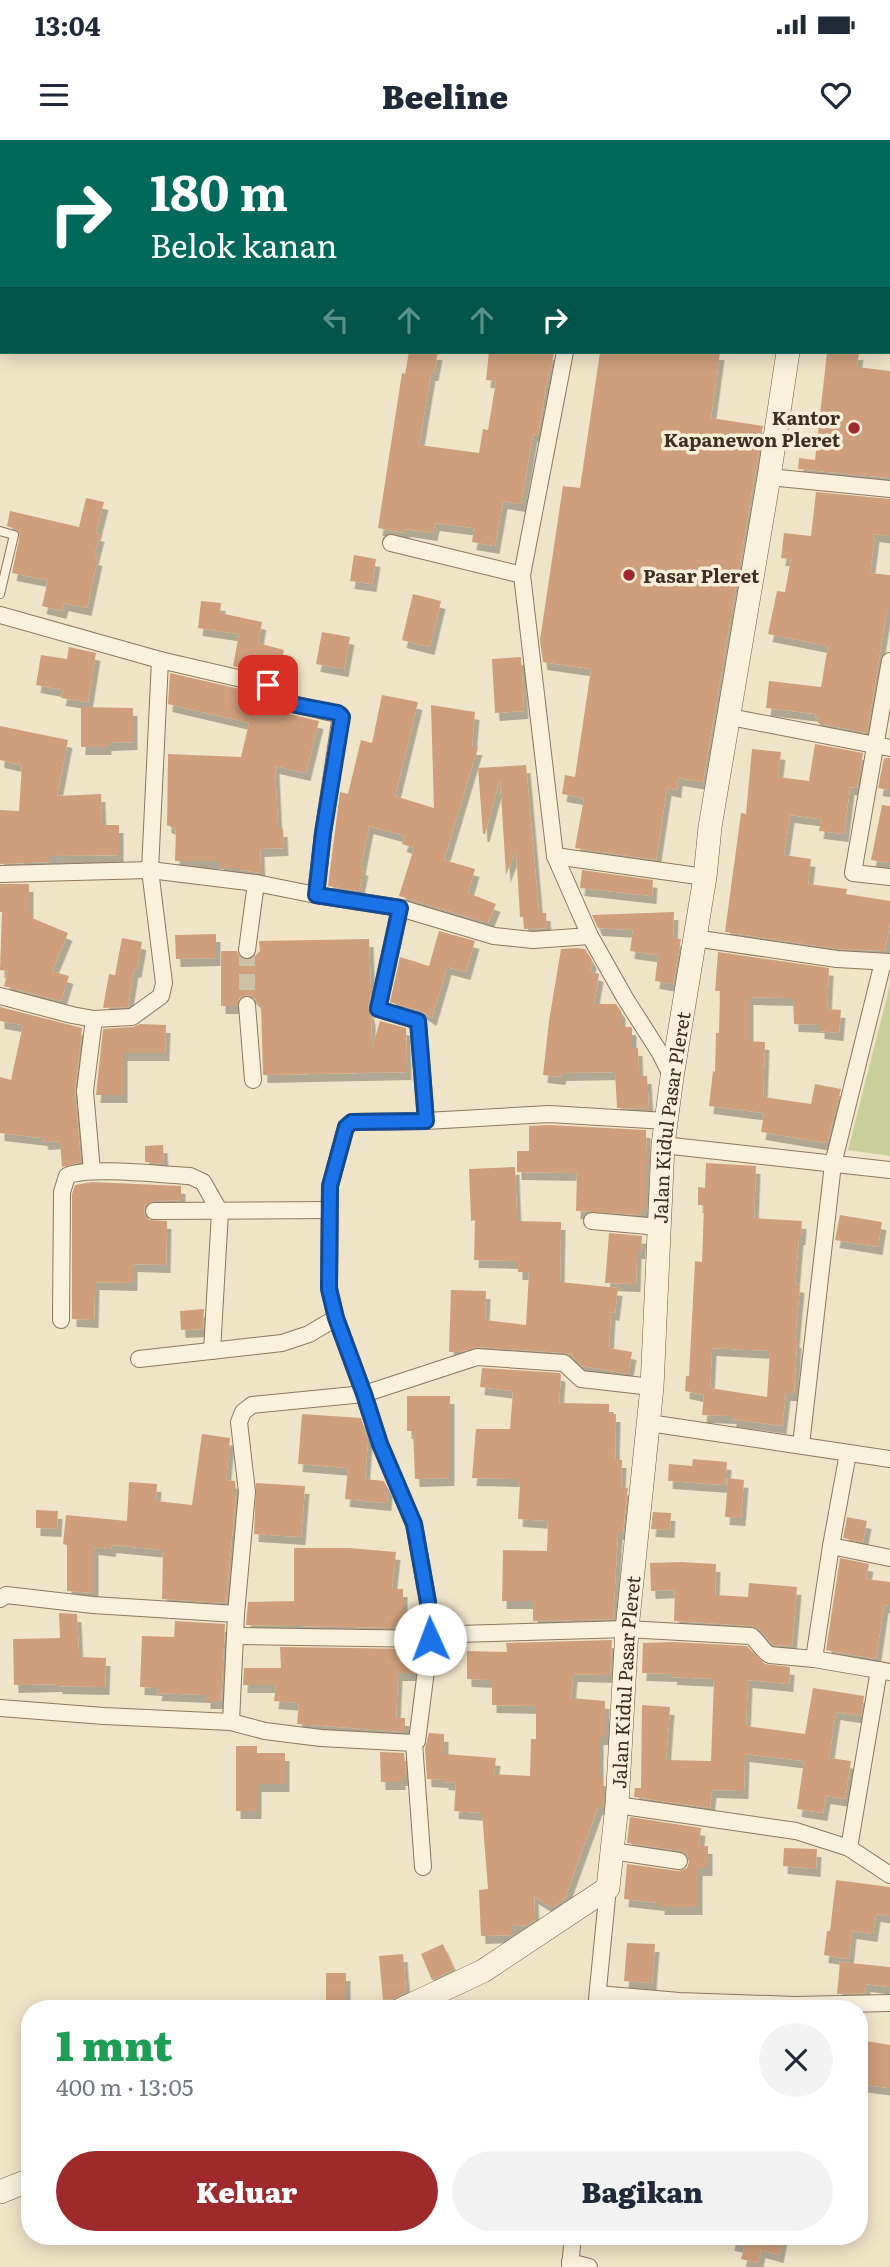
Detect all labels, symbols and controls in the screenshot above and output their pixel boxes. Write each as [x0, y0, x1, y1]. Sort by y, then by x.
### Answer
text: 13:04 [35, 5, 101, 44]
text: Beeline [382, 71, 508, 119]
icon: menu [35, 76, 73, 114]
icon: heart [817, 76, 855, 114]
text: 180 m [150, 153, 288, 226]
icon: right [35, 168, 126, 259]
text: Belok kanan [150, 220, 338, 268]
icon: left [317, 301, 355, 339]
icon: ahead [390, 301, 428, 339]
icon: ahead [463, 301, 501, 339]
icon: right [536, 301, 574, 339]
place label: Kantor Kapanewon Pleret [664, 403, 841, 453]
marker: Kantor Kapanewon Pleret [846, 420, 862, 436]
place label: Pasar Pleret [643, 561, 760, 589]
marker: Pasar Pleret [621, 567, 637, 583]
pin [238, 655, 298, 715]
icon: arrive [249, 666, 287, 704]
street label: Jalan Kidul Pasar Pleret [645, 1009, 697, 1224]
street label: Jalan Kidul Pasar Pleret [604, 1574, 646, 1790]
position arrow [393, 1602, 467, 1676]
text: 1 mnt [56, 2012, 172, 2074]
button: close [759, 2023, 833, 2097]
text: 400 m · 13:05 [56, 2069, 194, 2103]
button: Keluar [56, 2151, 438, 2231]
button: Bagikan [452, 2151, 833, 2231]

